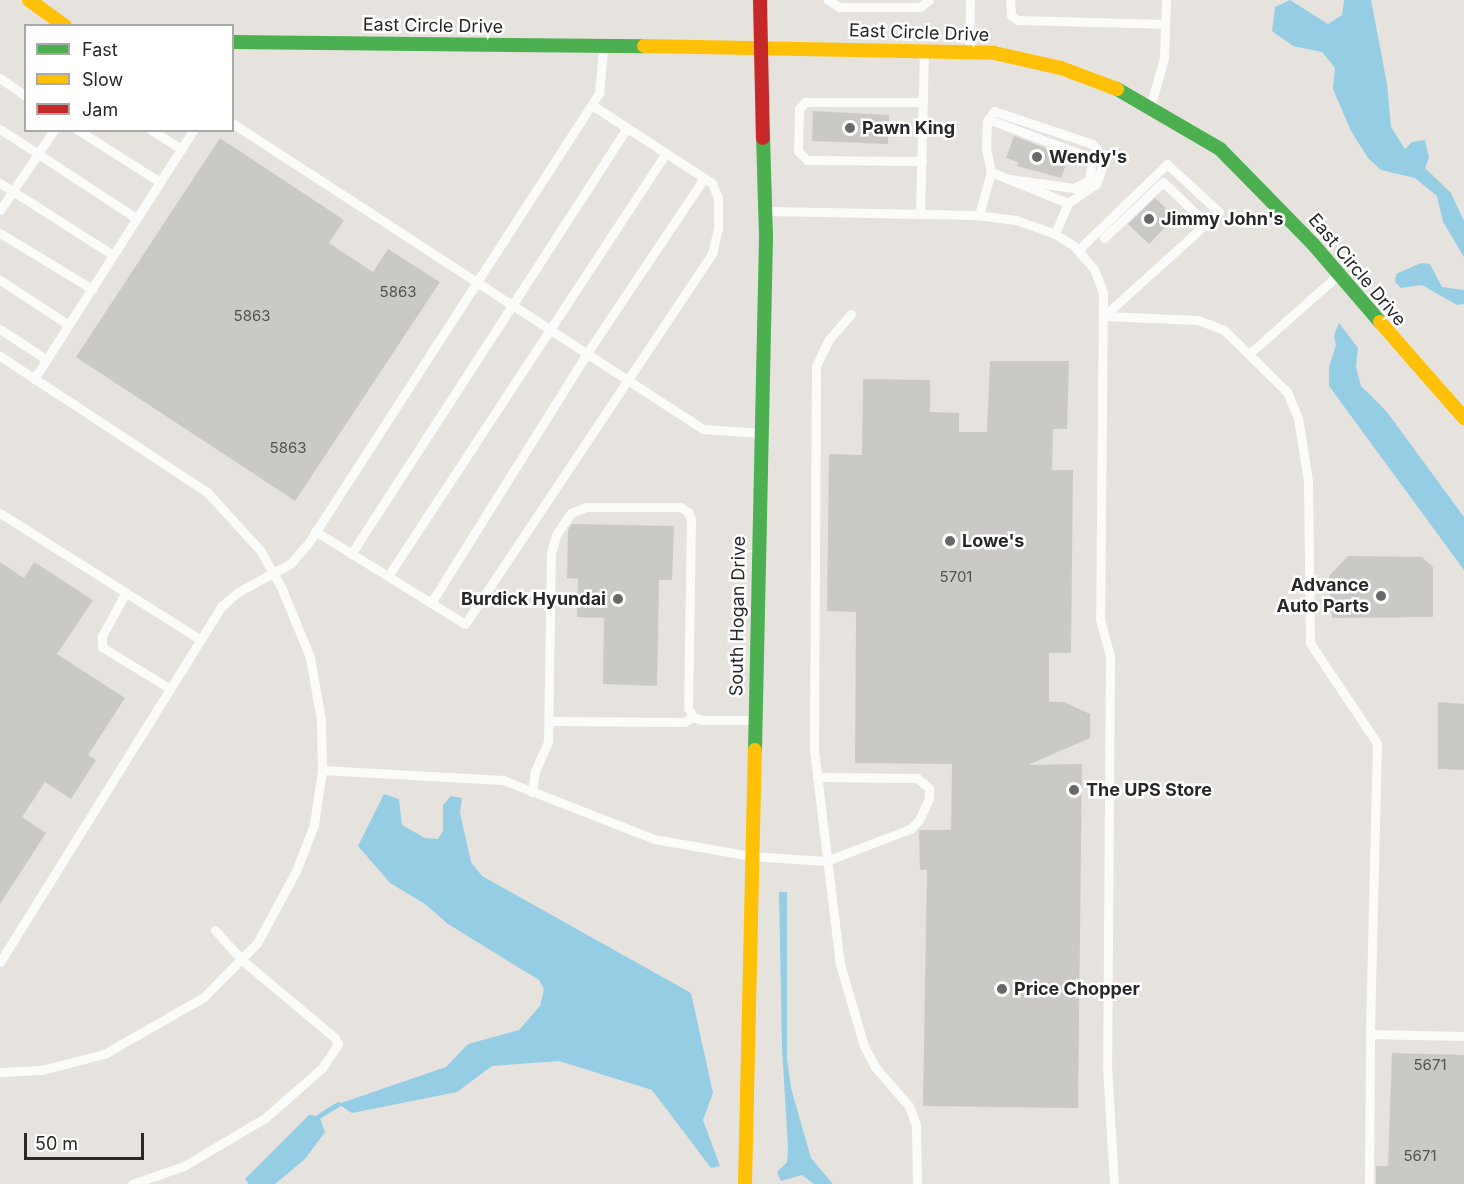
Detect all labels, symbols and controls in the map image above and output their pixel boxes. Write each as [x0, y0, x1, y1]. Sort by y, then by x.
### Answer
street label: East Circle Drive [363, 14, 503, 38]
street label: East Circle Drive [849, 20, 989, 46]
legend [24, 24, 234, 132]
text: Fast [82, 39, 118, 60]
text: Slow [82, 69, 123, 90]
text: Jam [82, 99, 118, 120]
place label: Pawn King [862, 117, 955, 139]
marker: Pawn King [843, 121, 857, 135]
place label: Wendy's [1049, 146, 1127, 168]
marker: Wendy's [1030, 150, 1044, 164]
place label: Jimmy John's [1161, 208, 1284, 230]
street label: East Circle Drive [1304, 209, 1410, 331]
marker: Jimmy John's [1142, 212, 1156, 226]
house number: 5863 [380, 283, 416, 301]
house number: 5863 [234, 307, 270, 325]
house number: 5863 [270, 439, 306, 457]
place label: Lowe's [962, 530, 1024, 552]
marker: Lowe's [943, 534, 957, 548]
street label: South Hogan Drive [726, 536, 750, 696]
house number: 5701 [940, 568, 972, 586]
place label: Advance Auto Parts [1277, 575, 1369, 618]
place label: Burdick Hyundai [461, 588, 606, 610]
marker: Advance Auto Parts [1374, 589, 1388, 603]
marker: Burdick Hyundai [611, 592, 625, 606]
place label: The UPS Store [1086, 779, 1212, 801]
marker: The UPS Store [1067, 783, 1081, 797]
place label: Price Chopper [1014, 978, 1140, 1000]
marker: Price Chopper [995, 982, 1009, 996]
house number: 5671 [1413, 1056, 1447, 1074]
scale bar [27, 1121, 147, 1159]
text: 50 m [35, 1133, 78, 1154]
house number: 5671 [1403, 1147, 1437, 1165]

